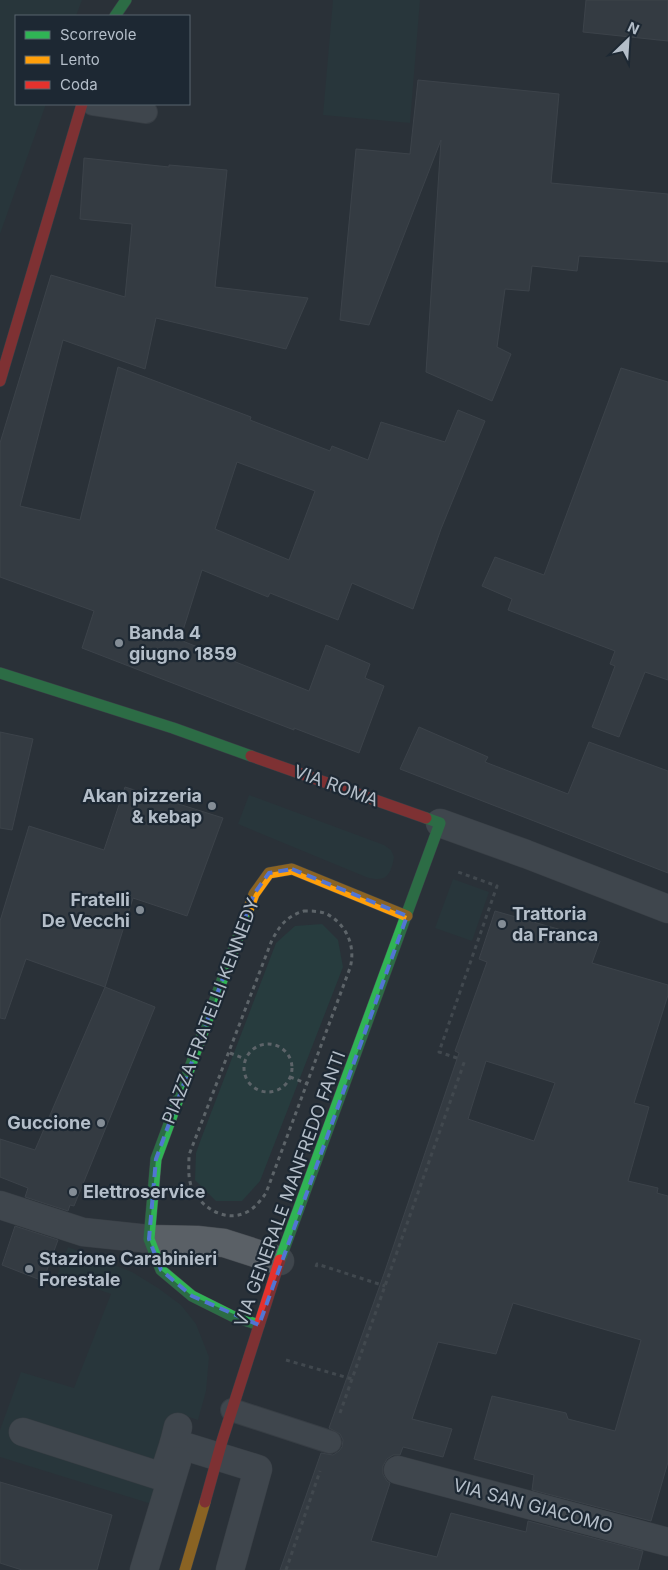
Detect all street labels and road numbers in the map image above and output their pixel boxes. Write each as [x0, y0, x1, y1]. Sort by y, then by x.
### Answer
street label: VIA ROMA [291, 760, 381, 811]
street label: PIAZZA FRATELLI KENNEDY [158, 895, 263, 1127]
street label: VIA GENERALE MANFREDO FANTI [230, 1048, 349, 1330]
street label: VIA SAN GIACOMO [451, 1474, 615, 1537]

